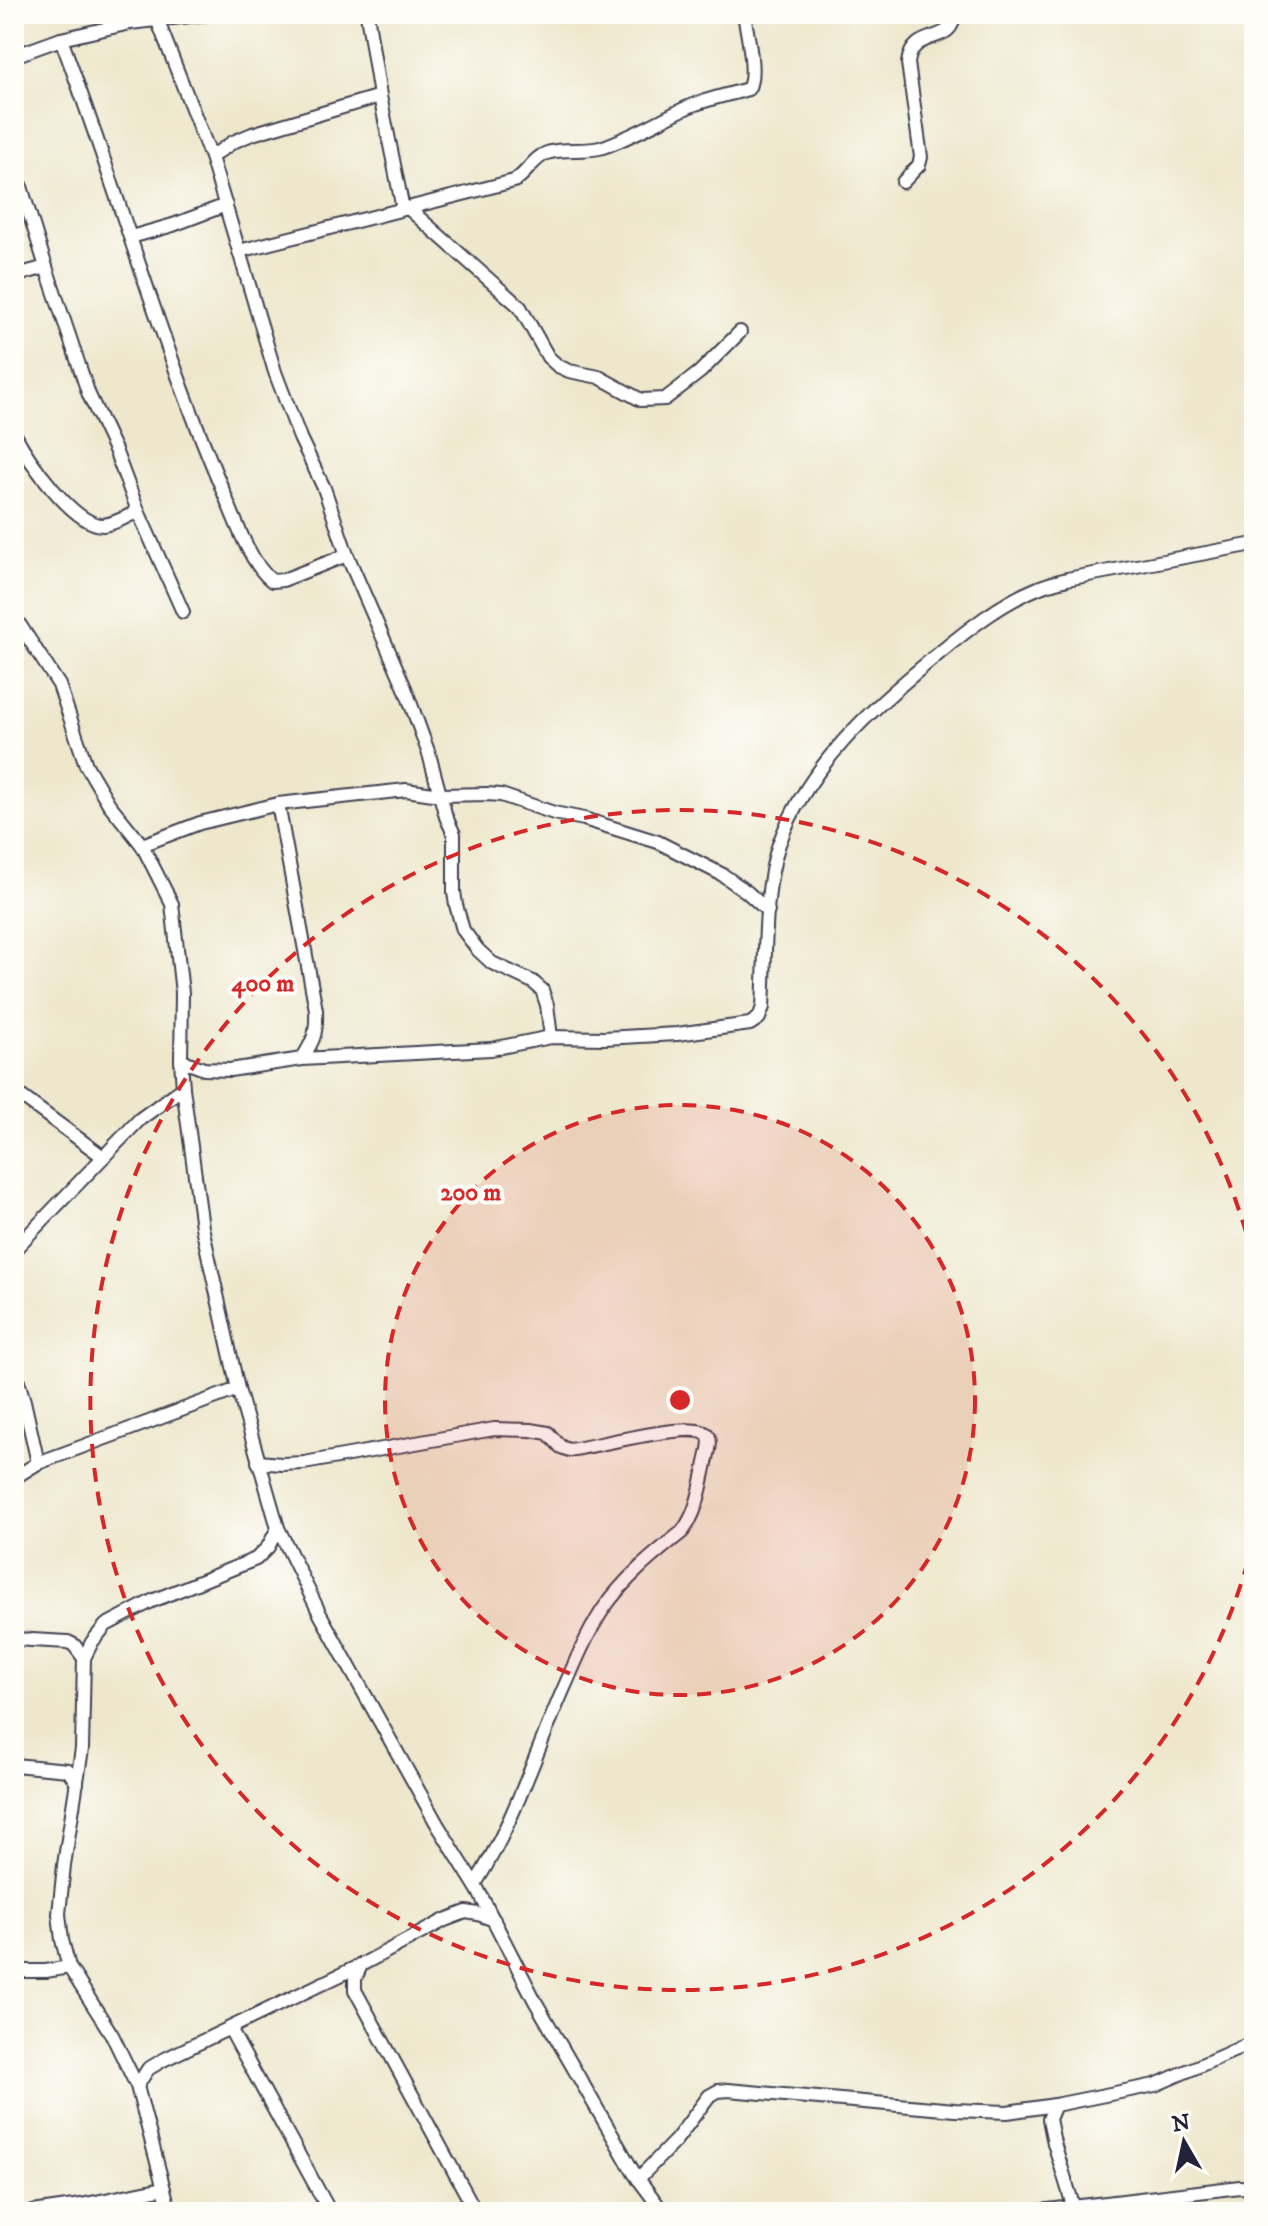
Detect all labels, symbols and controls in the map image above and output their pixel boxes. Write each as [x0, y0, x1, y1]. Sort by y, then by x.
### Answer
text: 400 m [232, 969, 294, 999]
text: 200 m [441, 1178, 501, 1208]
centre of rings [666, 1386, 694, 1414]
north arrow [1144, 2102, 1224, 2182]
text: N [1170, 2109, 1192, 2138]

